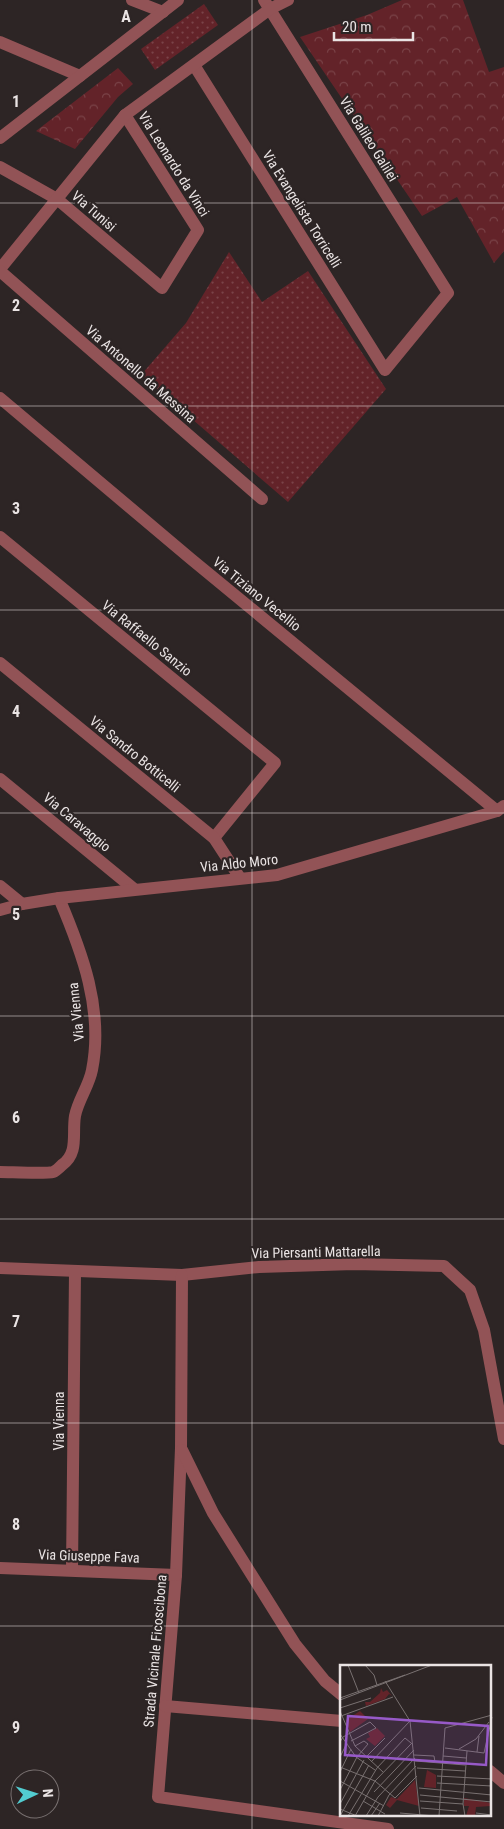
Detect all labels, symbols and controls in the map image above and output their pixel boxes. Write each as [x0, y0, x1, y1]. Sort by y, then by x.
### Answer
text: A [121, 7, 131, 26]
scale bar [334, 10, 413, 42]
text: 20 m [342, 18, 372, 36]
text: 1 [12, 92, 20, 111]
street label: Via Galileo Galilei [337, 94, 401, 184]
street label: Via Leonardo da Vinci [135, 109, 213, 219]
street label: Via Evangelista Torricelli [259, 147, 345, 271]
street label: Via Tunisi [68, 187, 120, 235]
text: 2 [12, 296, 20, 315]
street label: Via Antonello da Messina [83, 322, 199, 426]
text: 3 [12, 499, 20, 518]
street label: Via Tiziano Vecellio [210, 554, 304, 634]
street label: Via Raffaello Sanzio [99, 597, 195, 679]
text: 4 [12, 702, 20, 721]
street label: Via Sandro Botticelli [86, 713, 184, 795]
street label: Via Caravaggio [40, 789, 114, 855]
street label: Via Aldo Moro [199, 851, 279, 875]
text: 5 [12, 905, 20, 924]
street label: Via Vienna [65, 982, 87, 1042]
text: 6 [12, 1108, 20, 1127]
street label: Via Piersanti Mattarella [251, 1243, 381, 1261]
text: 7 [12, 1312, 20, 1331]
street label: Via Vienna [51, 1392, 67, 1450]
text: 8 [12, 1515, 20, 1534]
street label: Via Giuseppe Fava [38, 1546, 140, 1566]
street label: Strada Vicinale Ficoscibona [140, 1574, 170, 1728]
inset map [340, 1665, 492, 1816]
text: 9 [12, 1718, 20, 1737]
north arrow [10, 1769, 60, 1819]
text: N [40, 1788, 56, 1798]

